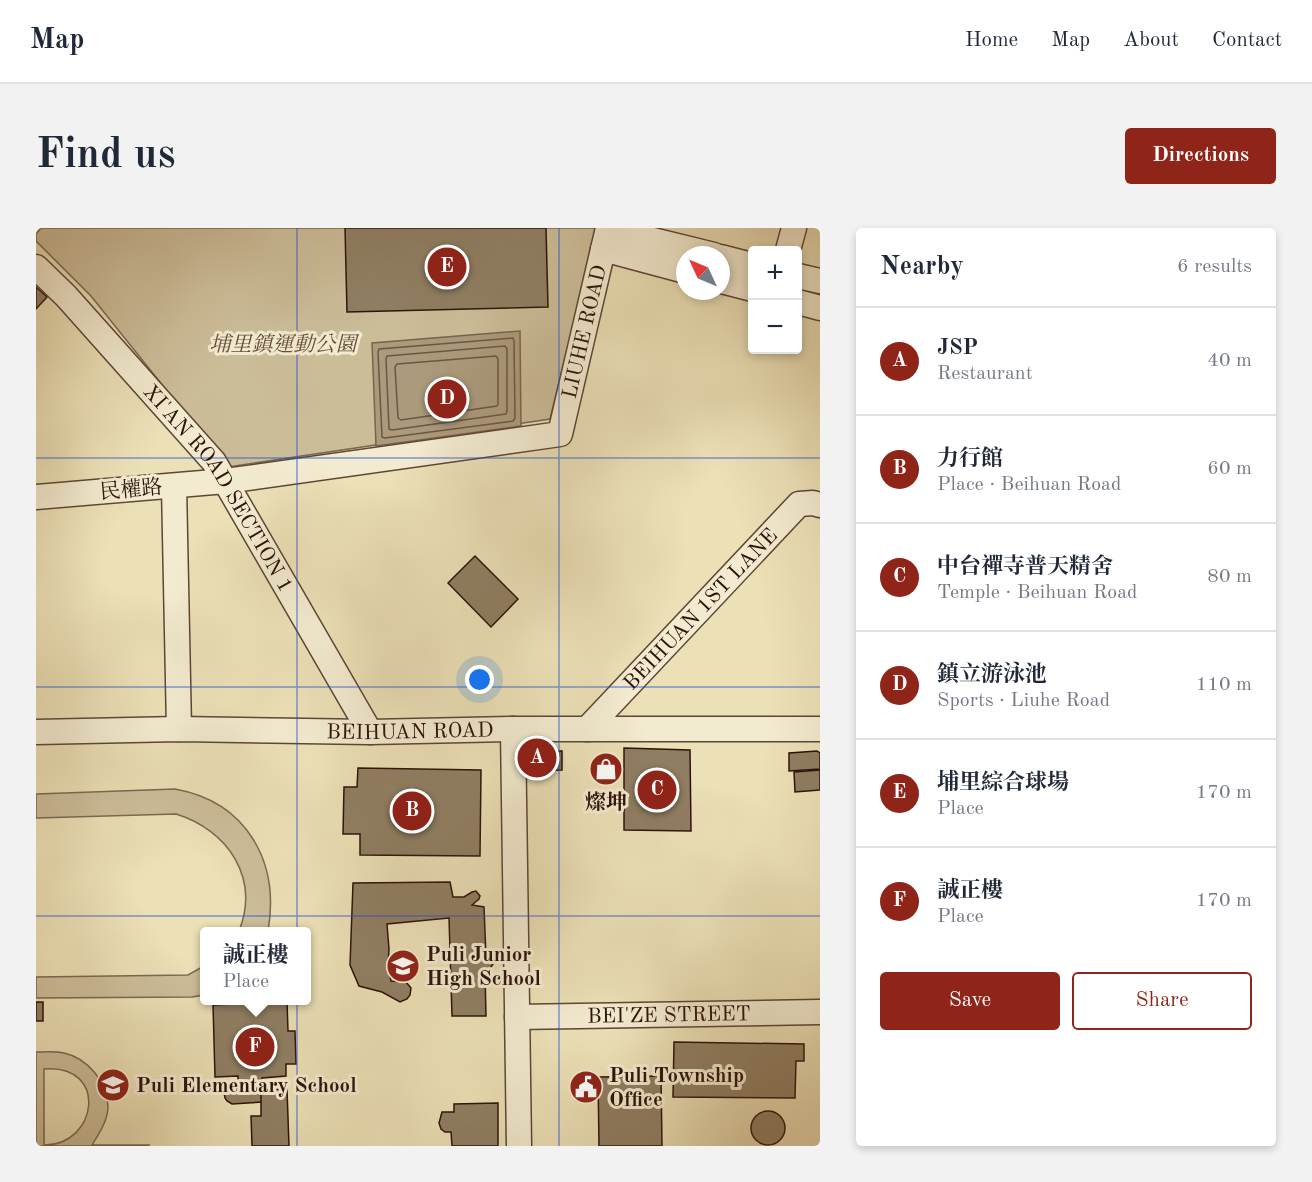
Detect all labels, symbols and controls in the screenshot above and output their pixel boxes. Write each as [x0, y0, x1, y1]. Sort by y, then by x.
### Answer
text: Map [30, 27, 84, 55]
text: Home [965, 30, 1018, 51]
text: Map [1051, 30, 1090, 51]
text: About [1123, 30, 1179, 51]
text: Contact [1212, 30, 1282, 51]
button: Directions [1125, 128, 1276, 184]
text: Find us [36, 135, 175, 177]
pin: E [428, 244, 466, 290]
north arrow [676, 246, 730, 300]
map controls [748, 246, 802, 354]
button: + [748, 246, 802, 300]
text: Nearby [880, 254, 964, 280]
text: 6 results [1177, 257, 1252, 277]
street label: LIUHE ROAD [560, 263, 611, 401]
button: − [748, 300, 802, 354]
park label: 埔里鎮運動公園 [210, 333, 359, 356]
text: JSP [937, 337, 978, 359]
text: A [892, 351, 907, 371]
text: 40 m [1207, 351, 1252, 371]
text: Restaurant [937, 364, 1033, 384]
pin: D [428, 376, 466, 422]
street label: XI'AN ROAD SECTION 1 [138, 381, 296, 596]
text: 力行館 [937, 448, 1003, 470]
text: B [892, 459, 907, 479]
text: 60 m [1207, 459, 1252, 479]
street label: 民權路 [99, 475, 163, 504]
text: Place · Beihuan Road [937, 475, 1121, 495]
street label: BEIHUAN 1ST LANE [620, 525, 782, 695]
text: 中台禪寺普天精舍 [937, 556, 1113, 578]
text: C [893, 567, 906, 587]
text: 80 m [1207, 567, 1252, 587]
text: Temple · Beihuan Road [937, 583, 1138, 603]
text: 鎮立游泳池 [937, 664, 1047, 686]
your location [465, 665, 494, 694]
text: D [892, 675, 907, 695]
text: 110 m [1196, 675, 1252, 695]
text: Sports · Liuhe Road [937, 691, 1110, 711]
street label: BEIHUAN ROAD [326, 720, 494, 744]
pin: A [518, 736, 556, 780]
shop icon: 燦坤 [588, 751, 624, 787]
pin: C [638, 768, 676, 812]
text: 埔里綜合球場 [937, 772, 1069, 794]
text: E [893, 783, 906, 803]
text: 170 m [1196, 783, 1252, 803]
pin: B [392, 788, 431, 834]
place label: 燦坤 [585, 791, 627, 814]
text: Place [937, 799, 984, 819]
text: 誠正樓 [937, 880, 1003, 902]
text: F [893, 891, 906, 911]
text: 170 m [1196, 891, 1252, 911]
text: Place [937, 907, 984, 927]
popup [200, 927, 311, 1005]
text: 誠正樓 [222, 945, 289, 967]
place label: Puli Junior High School [426, 945, 541, 990]
school or university icon: Puli Junior High School [385, 948, 421, 984]
text: Place [222, 972, 269, 992]
button: Save [880, 972, 1060, 1030]
button: Share [1072, 972, 1252, 1030]
street label: BEI'ZE STREET [587, 1004, 751, 1028]
pin: F [236, 1024, 274, 1070]
place label: Puli Township Office [609, 1066, 744, 1111]
school or university icon: Puli Elementary School [95, 1067, 131, 1103]
public building icon: Puli Township Office [568, 1069, 604, 1105]
place label: Puli Elementary School [136, 1076, 357, 1097]

